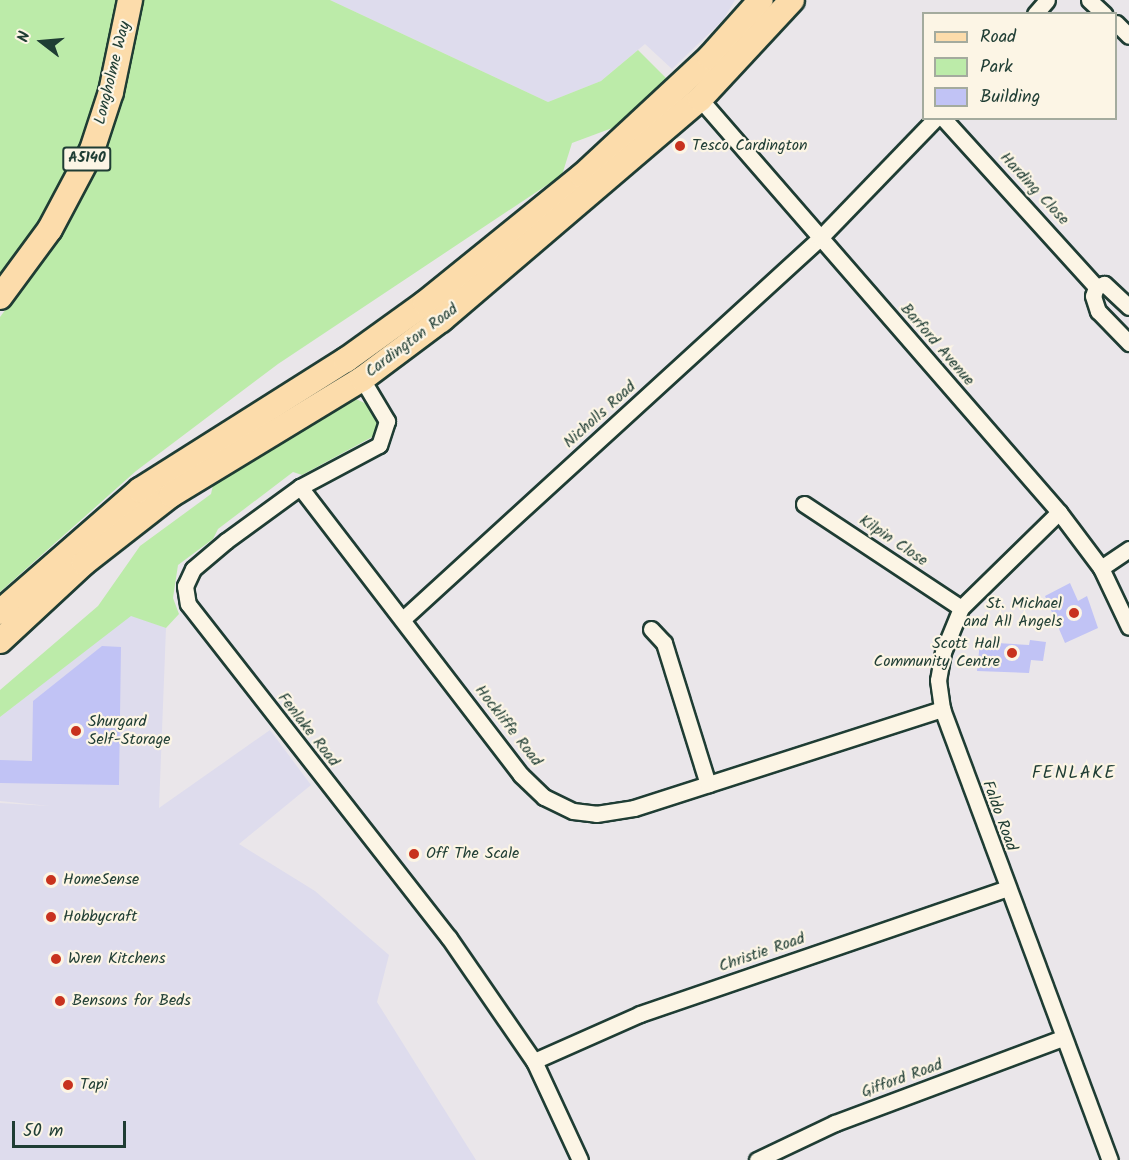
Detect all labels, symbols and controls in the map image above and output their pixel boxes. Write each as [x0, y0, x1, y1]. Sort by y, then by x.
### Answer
north arrow [12, 12, 72, 72]
legend [922, 12, 1117, 120]
street label: Longholme Way [91, 19, 135, 127]
text: Road [980, 23, 1016, 52]
text: N [11, 29, 38, 45]
text: Park [980, 53, 1013, 82]
text: Building [980, 83, 1040, 112]
place label: Tesco Cardington [692, 136, 808, 156]
marker: Tesco Cardington [673, 139, 687, 153]
road number: A5140 [62, 147, 112, 171]
street label: Harding Close [995, 149, 1073, 229]
street label: Cardington Road [362, 300, 462, 382]
street label: Barford Avenue [896, 300, 978, 390]
street label: Nicholls Road [560, 378, 640, 452]
street label: Kilpin Close [855, 511, 931, 571]
place label: St. Michael and All Angels [964, 594, 1062, 632]
marker: St. Michael and All Angels [1067, 606, 1081, 620]
place label: Scott Hall Community Centre [874, 634, 1000, 672]
marker: Scott Hall Community Centre [1005, 646, 1019, 660]
street label: Hockliffe Road [470, 681, 546, 771]
street label: Fenlake Road [273, 689, 343, 771]
place label: Shurgard Self-Storage [88, 712, 171, 750]
marker: Shurgard Self-Storage [69, 724, 83, 738]
district label: FENLAKE [1032, 763, 1116, 785]
street label: Faldo Road [977, 778, 1021, 854]
place label: Off The Scale [426, 844, 519, 864]
marker: Off The Scale [407, 847, 421, 861]
place label: HomeSense [63, 870, 139, 890]
marker: HomeSense [44, 873, 58, 887]
place label: Hobbycraft [63, 907, 137, 927]
marker: Hobbycraft [44, 910, 58, 924]
street label: Christie Road [716, 929, 808, 977]
place label: Wren Kitchens [68, 949, 166, 969]
marker: Wren Kitchens [49, 952, 63, 966]
place label: Bensons for Beds [72, 991, 191, 1011]
marker: Bensons for Beds [53, 994, 67, 1008]
street label: Gifford Road [859, 1056, 945, 1102]
place label: Tapi [80, 1075, 108, 1095]
marker: Tapi [61, 1078, 75, 1092]
scale bar [15, 1109, 129, 1147]
text: 50 m [23, 1117, 63, 1146]

